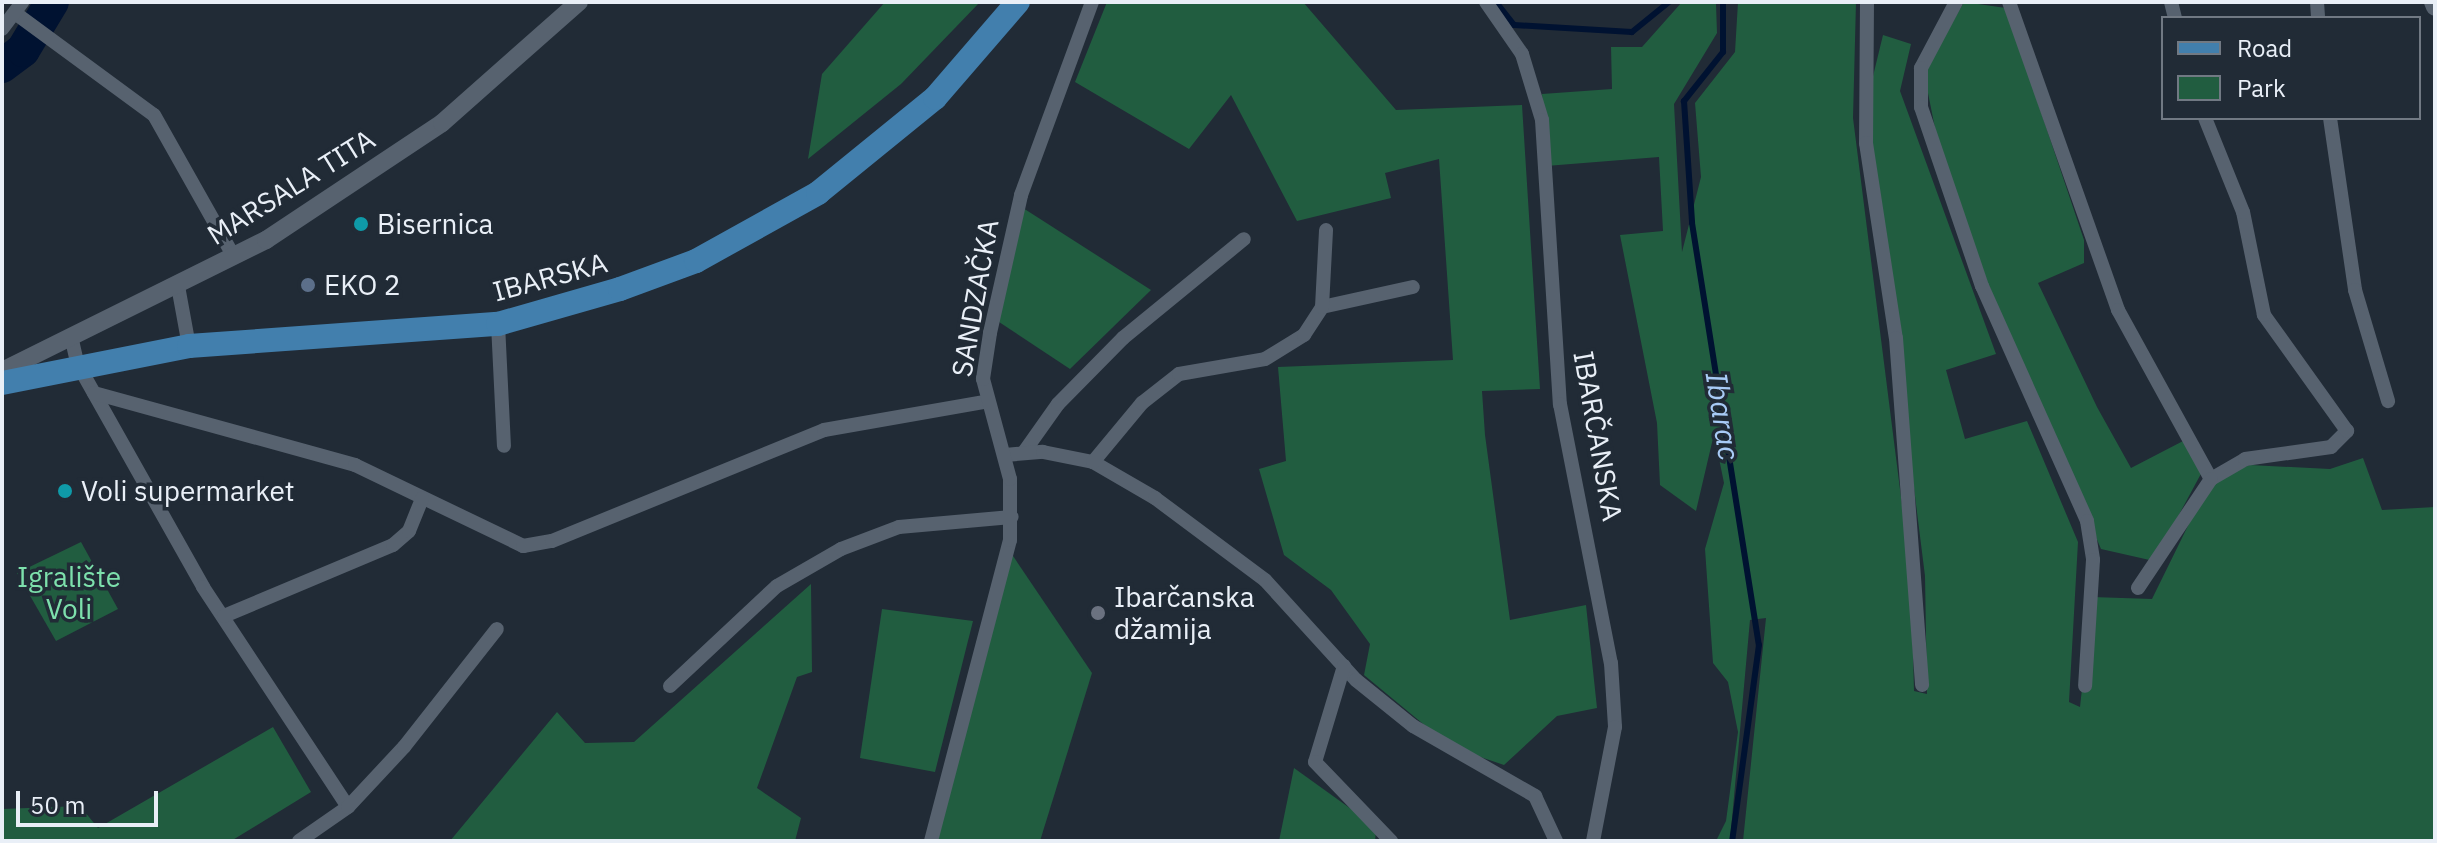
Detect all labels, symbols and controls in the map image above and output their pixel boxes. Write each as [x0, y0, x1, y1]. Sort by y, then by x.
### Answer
legend [2161, 16, 2421, 120]
text: Road [2237, 32, 2292, 64]
text: Park [2237, 72, 2286, 104]
street label: MARSALA TITA [201, 122, 381, 252]
place label: Bisernica [377, 207, 494, 241]
marker: Bisernica [352, 215, 370, 233]
street label: SANDZAČKA [945, 217, 1005, 379]
street label: IBARSKA [489, 246, 611, 308]
place label: EKO 2 [324, 268, 401, 302]
marker: EKO 2 [299, 276, 317, 294]
street label: IBARČANSKA [1567, 348, 1629, 524]
water label: Ibarac [1698, 369, 1748, 463]
place label: Voli supermarket [81, 474, 295, 508]
marker: Voli supermarket [56, 482, 74, 500]
park label: Igralište Voli [17, 560, 121, 626]
place label: Ibarčanska džamija [1114, 580, 1255, 646]
marker: Ibarčanska džamija [1089, 604, 1107, 622]
scale bar [20, 775, 162, 825]
text: 50 m [30, 789, 85, 821]

